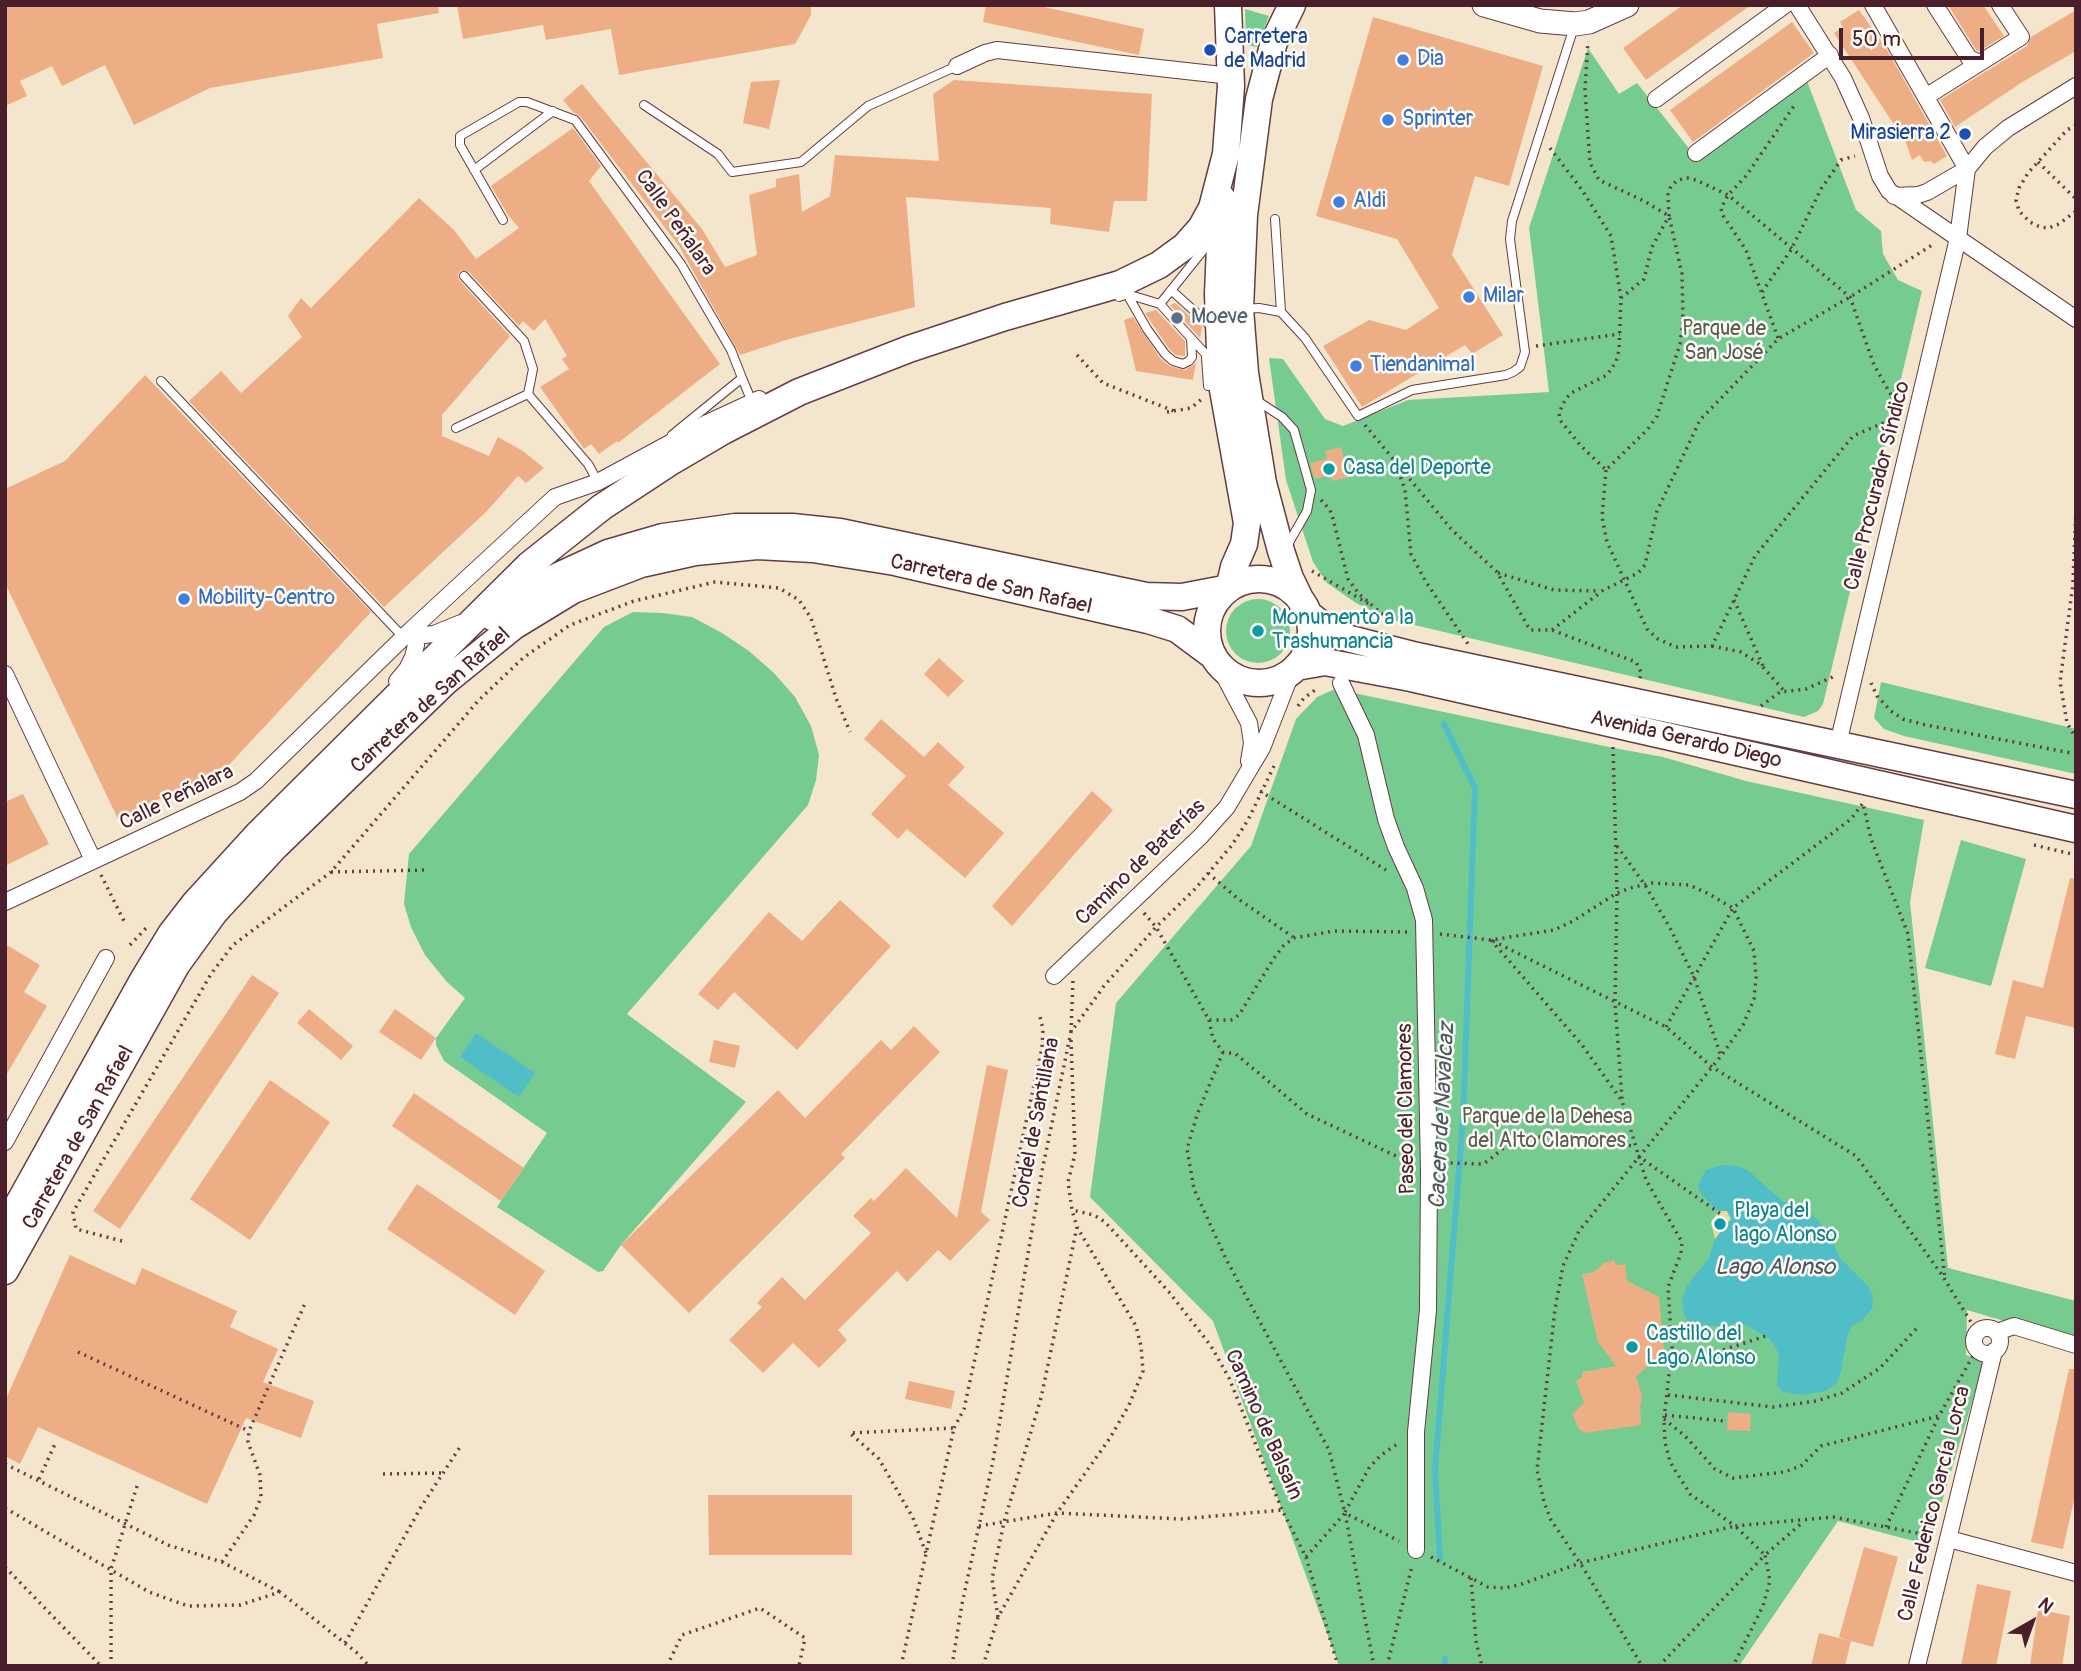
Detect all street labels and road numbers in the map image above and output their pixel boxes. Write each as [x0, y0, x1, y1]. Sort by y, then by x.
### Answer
street label: Calle Peñalara [629, 165, 721, 281]
street label: Calle Procurador Síndico [1840, 379, 1916, 593]
street label: Carretera de San Rafael [888, 550, 1094, 620]
street label: Carretera de San Rafael [346, 623, 516, 779]
street label: Avenida Gerardo Diego [1588, 706, 1784, 774]
street label: Calle Peñalara [116, 760, 238, 836]
street label: Camino de Baterías [1071, 795, 1211, 931]
street label: Paseo del Clamores [1393, 1023, 1421, 1195]
street label: Cordel de Santillana [1008, 1036, 1066, 1210]
street label: Carretera de San Rafael [18, 1042, 140, 1234]
street label: Camino de Balsaín [1219, 1346, 1307, 1504]
street label: Calle Federico García Lorca [1894, 1384, 1976, 1624]

